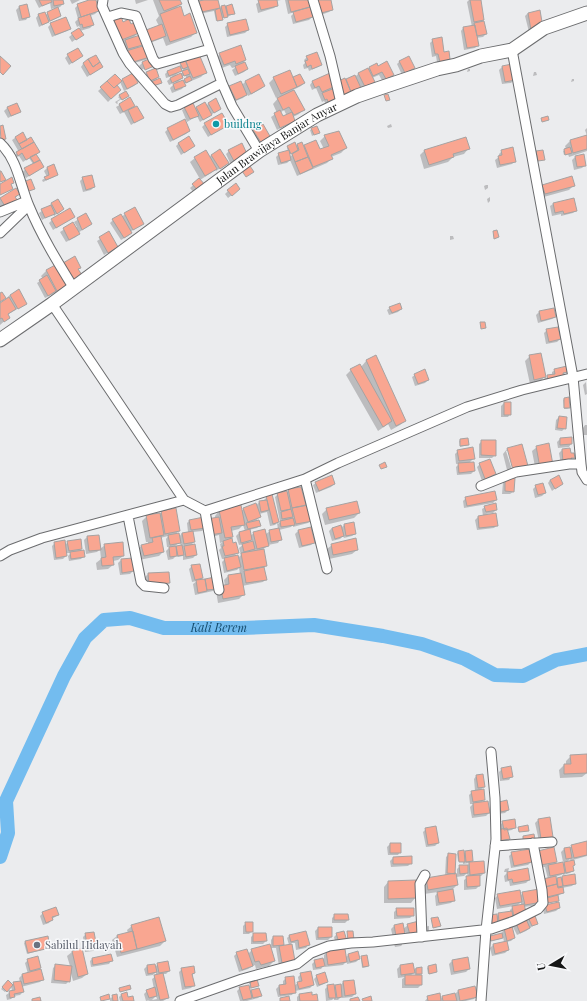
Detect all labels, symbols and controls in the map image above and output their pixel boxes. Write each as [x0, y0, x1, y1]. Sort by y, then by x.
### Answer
street label: Jalan Brawijaya Banjar Anyar [212, 98, 340, 188]
place label: buildng [224, 116, 262, 131]
marker: buildng [211, 119, 221, 129]
water label: Kali Berem [189, 619, 248, 635]
place label: Sabilul Hidayah [45, 937, 123, 952]
marker: Sabilul Hidayah [32, 940, 42, 950]
north arrow [531, 945, 571, 985]
text: U [533, 961, 549, 972]

